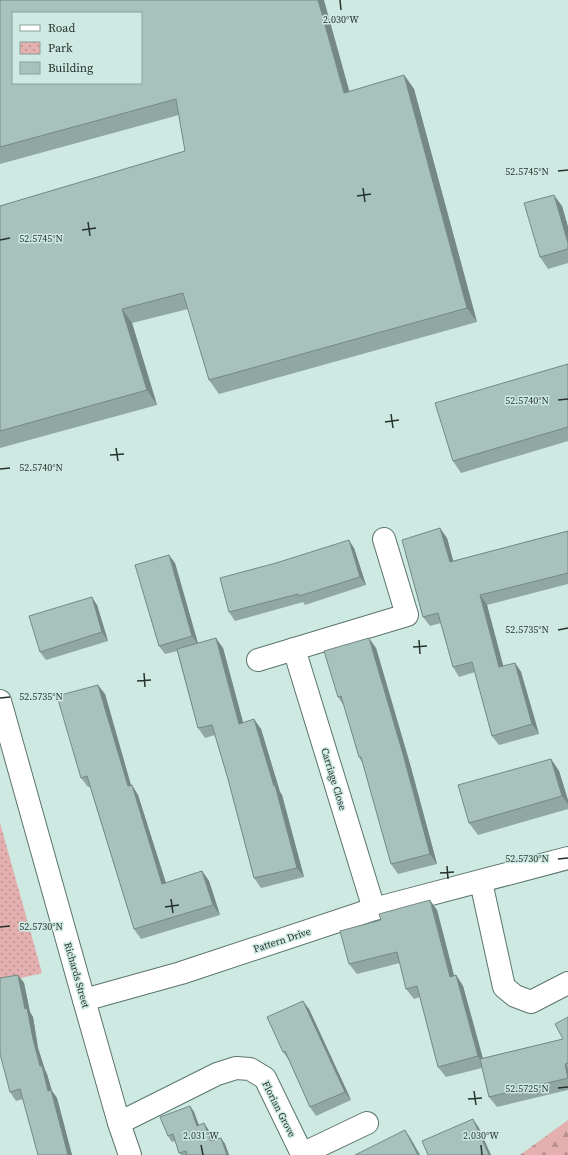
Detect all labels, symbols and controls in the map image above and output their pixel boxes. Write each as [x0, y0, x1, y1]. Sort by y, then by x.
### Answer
legend [12, 12, 142, 84]
text: 2.030°W [323, 13, 359, 26]
text: Road [48, 20, 75, 36]
text: Park [48, 40, 73, 56]
text: Building [48, 60, 93, 76]
text: 52.5745°N [505, 165, 549, 178]
text: 52.5745°N [19, 232, 63, 245]
text: 52.5740°N [505, 394, 549, 407]
text: 52.5740°N [19, 461, 63, 474]
text: 52.5735°N [505, 623, 549, 636]
text: 52.5735°N [19, 690, 63, 703]
street label: Carriage Close [318, 746, 350, 812]
text: 52.5730°N [505, 852, 549, 865]
text: 52.5730°N [19, 920, 63, 933]
street label: Pattern Drive [252, 925, 312, 955]
street label: Richards Street [61, 941, 93, 1010]
street label: Florian Grove [259, 1079, 299, 1139]
text: 52.5725°N [505, 1082, 549, 1095]
text: 2.031°W [183, 1129, 219, 1142]
text: 2.030°W [463, 1129, 499, 1142]

